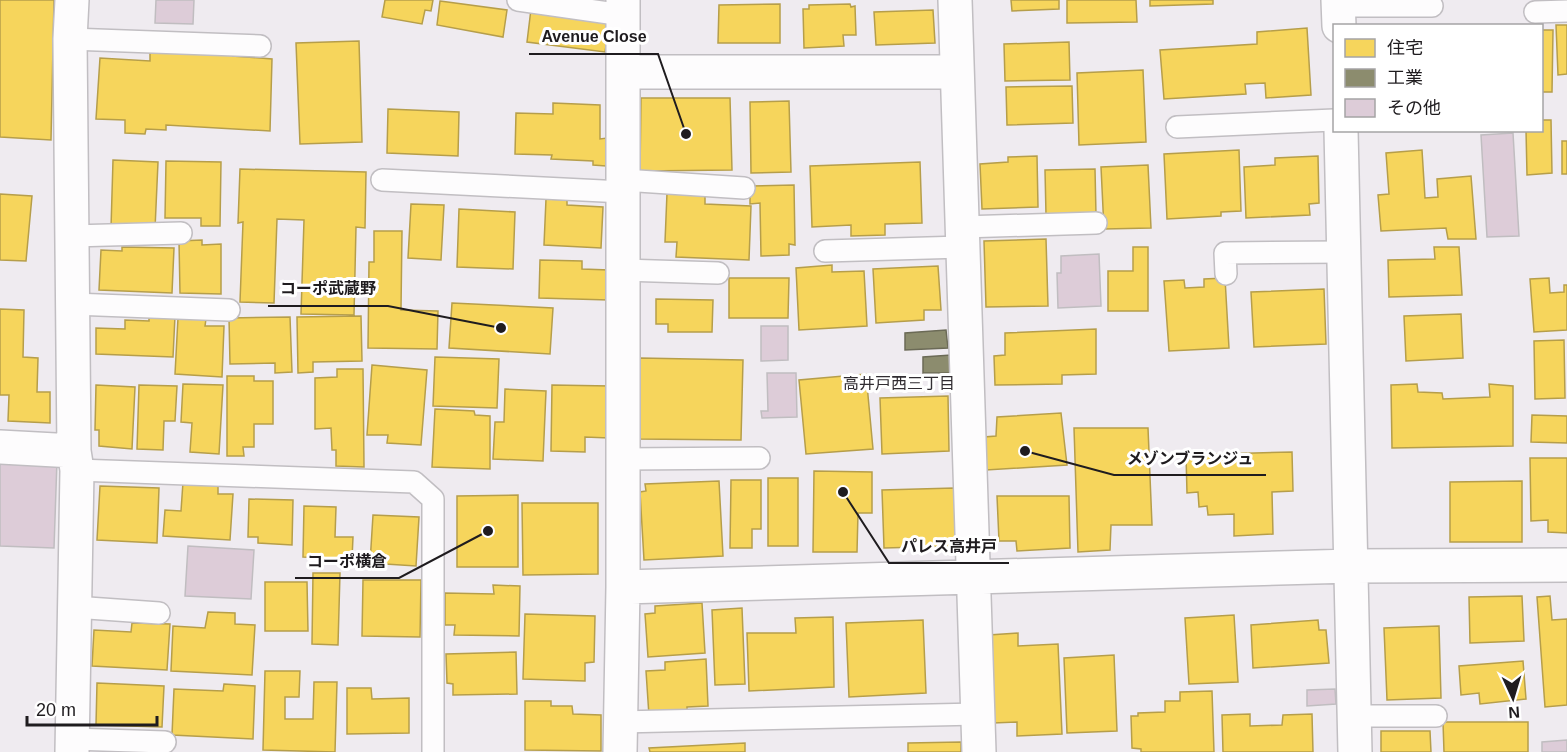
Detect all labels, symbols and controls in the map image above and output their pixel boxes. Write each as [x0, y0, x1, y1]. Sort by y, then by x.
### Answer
callout: Avenue Close [529, 20, 658, 54]
legend [1333, 24, 1543, 132]
text: Avenue Close [541, 28, 647, 45]
text: 住宅 [1387, 38, 1423, 58]
text: 工業 [1387, 68, 1423, 88]
text: その他 [1387, 98, 1441, 118]
callout: コーポ武蔵野 [268, 272, 388, 306]
text: コーポ武蔵野 [280, 280, 376, 297]
district label: 高井戸西三丁目 [843, 375, 955, 392]
callout: メゾンブランジュ [1114, 441, 1266, 475]
text: メゾンブランジュ [1127, 450, 1253, 467]
callout: パレス高井戸 [889, 529, 1009, 563]
text: パレス高井戸 [901, 537, 997, 555]
callout: コーポ横倉 [295, 544, 399, 578]
text: コーポ横倉 [307, 552, 387, 570]
north arrow [1483, 668, 1543, 728]
scale bar [27, 689, 158, 727]
text: 20 m [36, 700, 76, 720]
text: N [1508, 704, 1520, 721]

